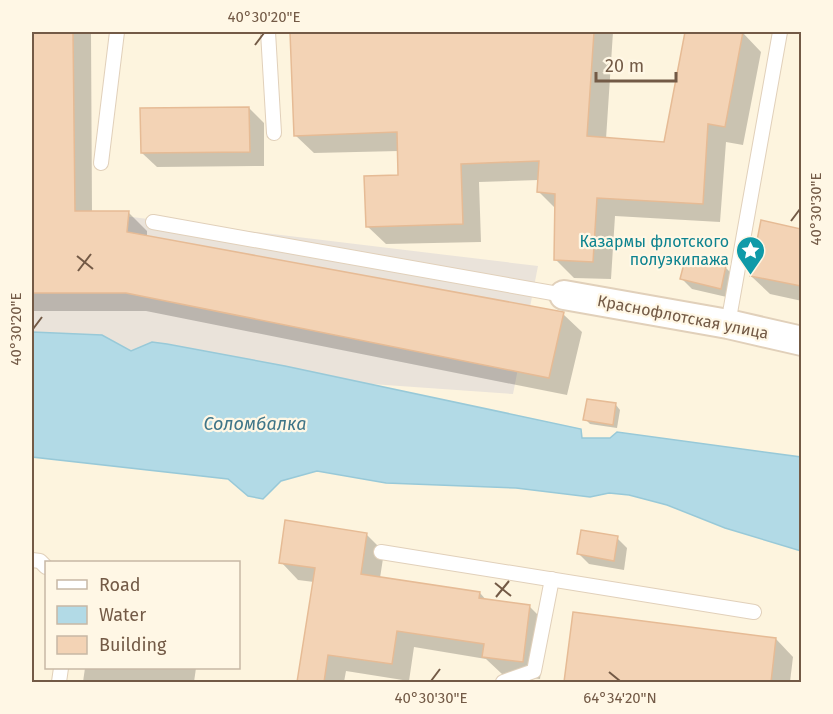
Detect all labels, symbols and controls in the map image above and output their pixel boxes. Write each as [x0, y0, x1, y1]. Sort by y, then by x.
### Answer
text: 40°30'20"E [228, 8, 300, 26]
scale bar [596, 45, 676, 83]
text: 20 m [605, 55, 644, 77]
text: 40°30'30"E [807, 173, 825, 245]
place label: Казармы флотского полуэкипажа [579, 232, 729, 269]
place icon: Казармы флотского полуэкипажа [734, 234, 766, 276]
street label: Краснофлотская улица [596, 291, 770, 343]
text: 40°30'20"E [7, 293, 25, 365]
water label: Соломбалка [203, 413, 307, 435]
legend [45, 561, 240, 669]
text: Road [99, 574, 141, 596]
text: Water [99, 604, 146, 626]
text: Building [99, 634, 167, 656]
text: 40°30'30"E [395, 689, 467, 707]
text: 64°34'20"N [583, 689, 657, 707]

